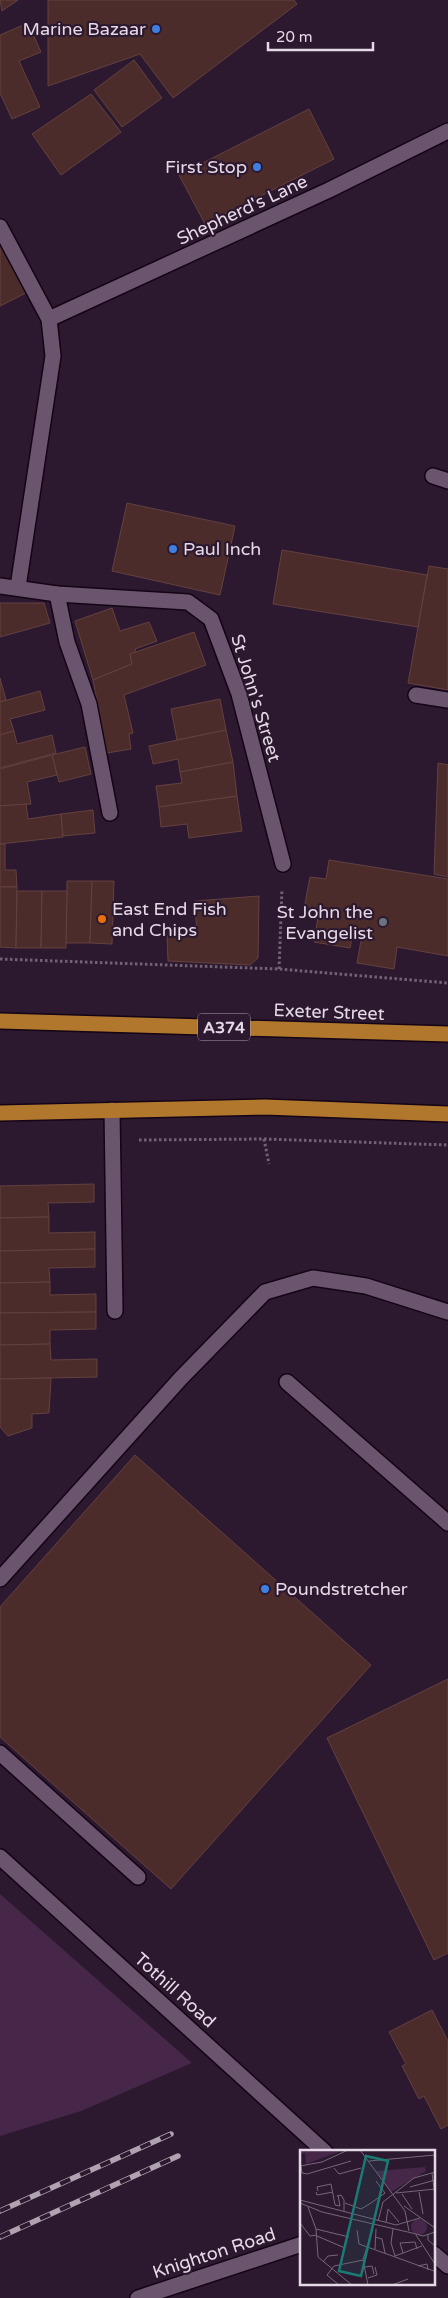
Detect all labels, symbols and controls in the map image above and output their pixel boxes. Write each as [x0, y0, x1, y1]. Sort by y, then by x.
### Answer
place label: Marine Bazaar [23, 18, 146, 40]
scale bar [268, 20, 373, 52]
marker: Marine Bazaar [150, 23, 162, 35]
text: 20 m [276, 28, 313, 46]
place label: First Stop [165, 156, 247, 178]
marker: First Stop [251, 161, 263, 173]
street label: Shepherd's Lane [173, 170, 311, 250]
place label: Paul Inch [183, 538, 261, 560]
marker: Paul Inch [167, 543, 179, 555]
street label: St John's Street [226, 632, 286, 765]
place label: East End Fish and Chips [112, 898, 227, 941]
place label: St John the Evangelist [277, 901, 373, 944]
marker: East End Fish and Chips [96, 913, 108, 925]
marker: St John the Evangelist [377, 916, 389, 928]
street label: Exeter Street [273, 999, 385, 1025]
road number: A374 [198, 1014, 250, 1040]
place label: Poundstretcher [275, 1578, 408, 1600]
marker: Poundstretcher [259, 1583, 271, 1595]
street label: Tothill Road [130, 1948, 220, 2032]
inset map [300, 2150, 436, 2286]
street label: Knighton Road [150, 2223, 278, 2283]

